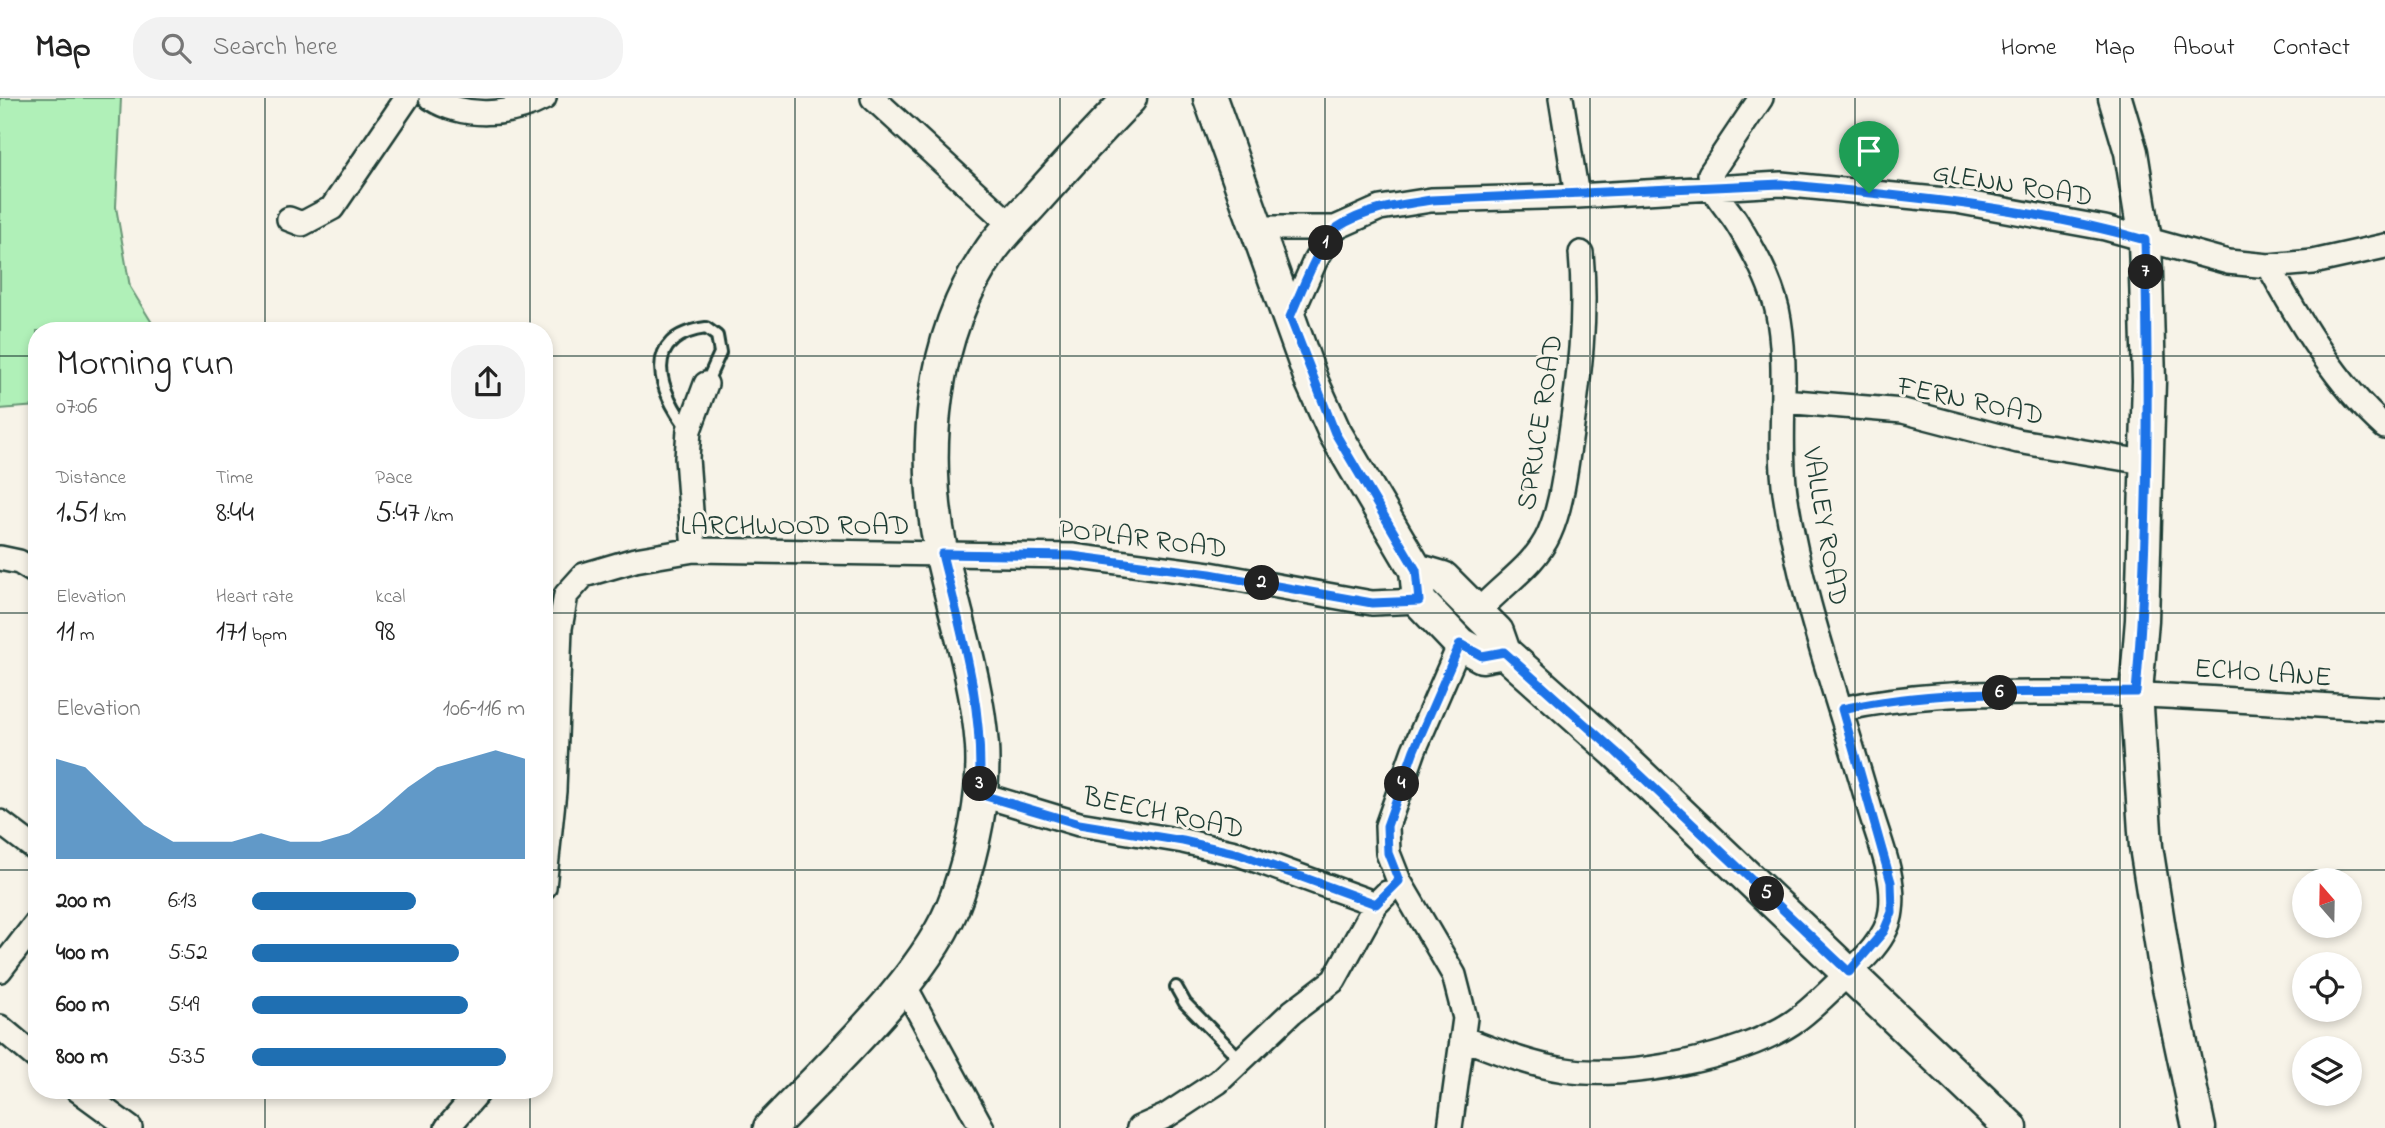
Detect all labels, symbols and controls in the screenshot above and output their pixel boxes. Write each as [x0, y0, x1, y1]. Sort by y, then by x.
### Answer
search box [133, 17, 623, 80]
text: Map [35, 24, 91, 72]
icon: search [157, 29, 195, 67]
text: Search here [213, 29, 337, 67]
text: Home [2001, 31, 2057, 66]
text: Map [2095, 31, 2135, 66]
text: About [2173, 31, 2235, 66]
text: Contact [2273, 31, 2350, 66]
pin [1839, 121, 1899, 193]
icon: arrive [1850, 132, 1888, 170]
street label: GLENN ROAD [1929, 154, 2095, 219]
pin: 1 [1308, 226, 1344, 260]
text: 1 [1322, 229, 1329, 256]
pin: 7 [2128, 254, 2164, 290]
text: 7 [2142, 258, 2149, 285]
street label: SPRUCE ROAD [1507, 332, 1576, 513]
text: Morning run [56, 337, 234, 393]
button: share [451, 345, 525, 419]
street label: FERN ROAD [1892, 367, 2047, 438]
text: 07:06 [56, 391, 97, 424]
street label: VALLEY ROAD [1789, 443, 1858, 609]
text: Distance [56, 465, 126, 492]
text: Time [216, 465, 253, 492]
text: Pace [375, 465, 412, 492]
text: 1.51 [56, 492, 98, 536]
text: 8:44 [216, 492, 254, 536]
text: 5:47 [375, 492, 420, 536]
text: km [98, 503, 126, 530]
text: /km [420, 503, 453, 530]
street label: LARCHWOOD ROAD [680, 507, 910, 548]
street label: POPLAR ROAD [1056, 510, 1229, 571]
pin: 2 [1244, 566, 1280, 601]
text: 2 [1257, 569, 1266, 596]
text: Elevation [56, 584, 126, 611]
text: Heart rate [216, 584, 294, 611]
text: kcal [375, 584, 406, 611]
text: 11 [56, 611, 75, 655]
text: 171 [216, 611, 247, 655]
text: 98 [375, 611, 396, 655]
text: m [75, 622, 95, 649]
text: bpm [247, 622, 287, 649]
street label: ECHO LANE [2193, 649, 2333, 700]
pin: 6 [1982, 676, 2018, 710]
text: 6 [1995, 679, 2004, 706]
text: Elevation [56, 693, 141, 726]
text: 106–116 m [443, 693, 525, 726]
pin: 3 [962, 766, 998, 802]
pin: 4 [1384, 766, 1420, 802]
text: 3 [976, 770, 983, 797]
text: 4 [1398, 770, 1405, 797]
street label: BEECH ROAD [1078, 777, 1247, 851]
north arrow [2292, 868, 2362, 938]
map controls [2292, 868, 2362, 1106]
pin: 5 [1750, 876, 1784, 912]
text: 5 [1761, 880, 1772, 907]
text: 200 m [56, 885, 111, 918]
text: 6:13 [168, 885, 197, 918]
text: 400 m [56, 937, 109, 970]
text: 5:52 [168, 937, 208, 970]
button: locate [2292, 952, 2362, 1022]
text: 600 m [56, 989, 110, 1022]
text: 5:49 [168, 989, 200, 1022]
button: layers [2292, 1036, 2362, 1106]
text: 800 m [56, 1041, 108, 1074]
text: 5:35 [168, 1041, 206, 1074]

